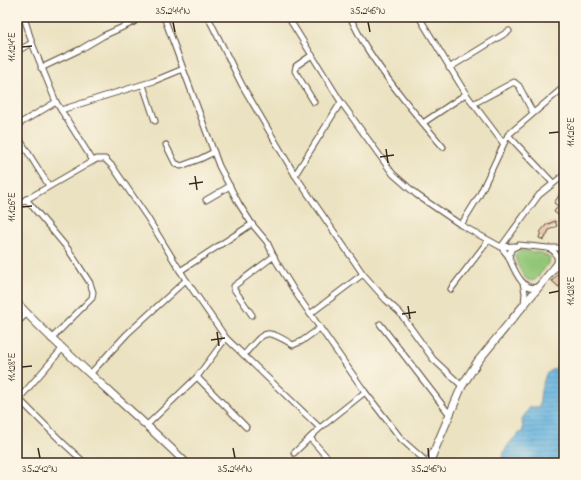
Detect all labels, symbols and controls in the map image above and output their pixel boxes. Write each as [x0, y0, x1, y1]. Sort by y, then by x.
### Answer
text: 35.244°N [156, 4, 191, 19]
text: 35.246°N [351, 4, 386, 19]
text: 11.124°E [5, 32, 20, 62]
text: 11.126°E [564, 117, 579, 147]
text: 11.126°E [5, 192, 20, 222]
text: 11.128°E [564, 276, 579, 306]
text: 11.128°E [5, 352, 20, 382]
text: 35.242°N [22, 462, 58, 477]
text: 35.244°N [218, 462, 253, 477]
text: 35.246°N [412, 462, 447, 477]

